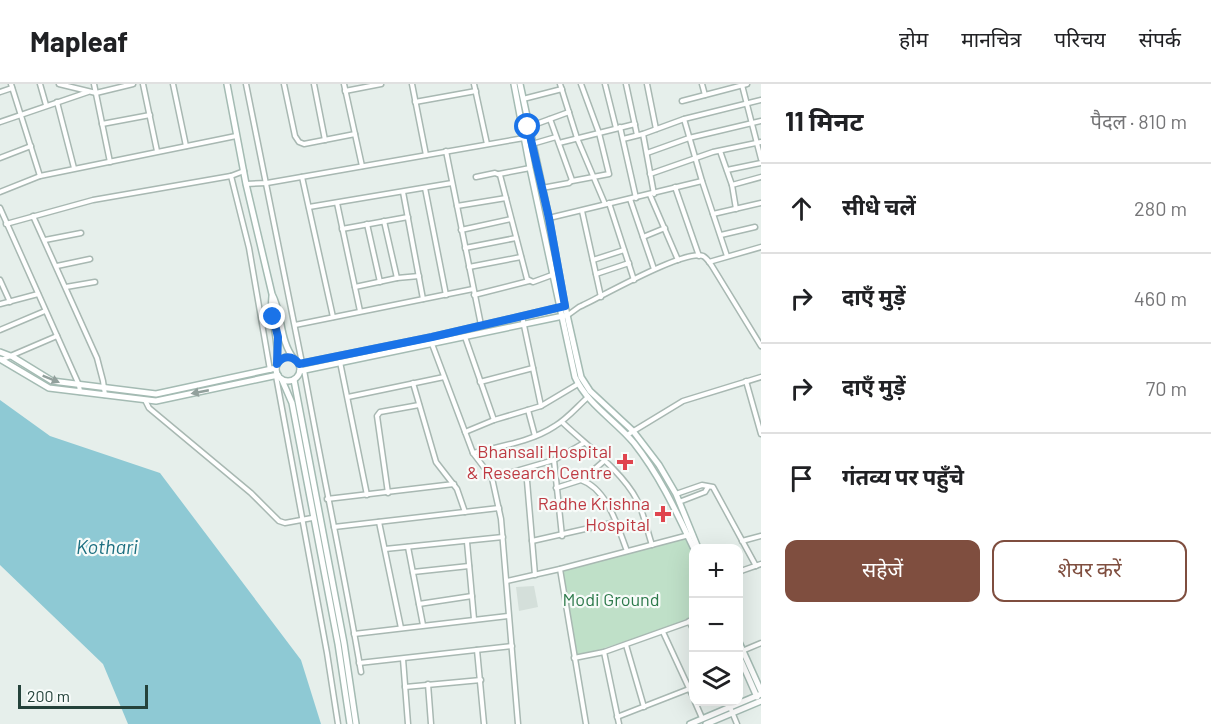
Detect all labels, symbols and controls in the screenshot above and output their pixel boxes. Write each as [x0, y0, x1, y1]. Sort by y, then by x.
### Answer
text: Mapleaf [30, 24, 128, 58]
text: होम [899, 26, 928, 51]
text: मानचित्र [961, 26, 1021, 51]
text: परिचय [1054, 26, 1106, 51]
text: संपर्क [1139, 26, 1181, 51]
text: 11 मिनट [785, 105, 863, 136]
text: पैदल · 810 m [1091, 109, 1187, 133]
route start [514, 113, 540, 139]
icon: ahead [785, 192, 818, 225]
text: सीधे चलें [842, 193, 916, 219]
text: 280 m [1134, 196, 1187, 220]
icon: right [785, 282, 818, 315]
text: दाएँ मुड़ें [842, 283, 905, 309]
text: 460 m [1134, 286, 1187, 310]
route end [259, 303, 285, 329]
icon: right [785, 372, 818, 405]
text: दाएँ मुड़ें [842, 373, 905, 399]
one-way arrow [43, 374, 61, 384]
text: 70 m [1146, 376, 1187, 400]
one-way arrow [190, 388, 209, 397]
place label: Bhansali Hospital & Research Centre [467, 440, 612, 483]
marker: Bhansali Hospital & Research Centre [616, 453, 634, 471]
icon: arrive [785, 462, 818, 495]
text: गंतव्य पर पहुँचे [842, 463, 964, 489]
place label: Radhe Krishna Hospital [538, 492, 650, 535]
marker: Radhe Krishna Hospital [654, 505, 672, 523]
water label: Kothari [76, 534, 138, 558]
button: सहेजें [785, 540, 980, 602]
button: शेयर करें [992, 540, 1187, 602]
map controls [689, 544, 743, 706]
button: + [689, 544, 743, 598]
park label: Modi Ground [562, 588, 660, 610]
button: − [689, 598, 743, 652]
button: layers [689, 652, 743, 706]
scale bar [18, 682, 148, 710]
text: 200 m [27, 686, 70, 705]

